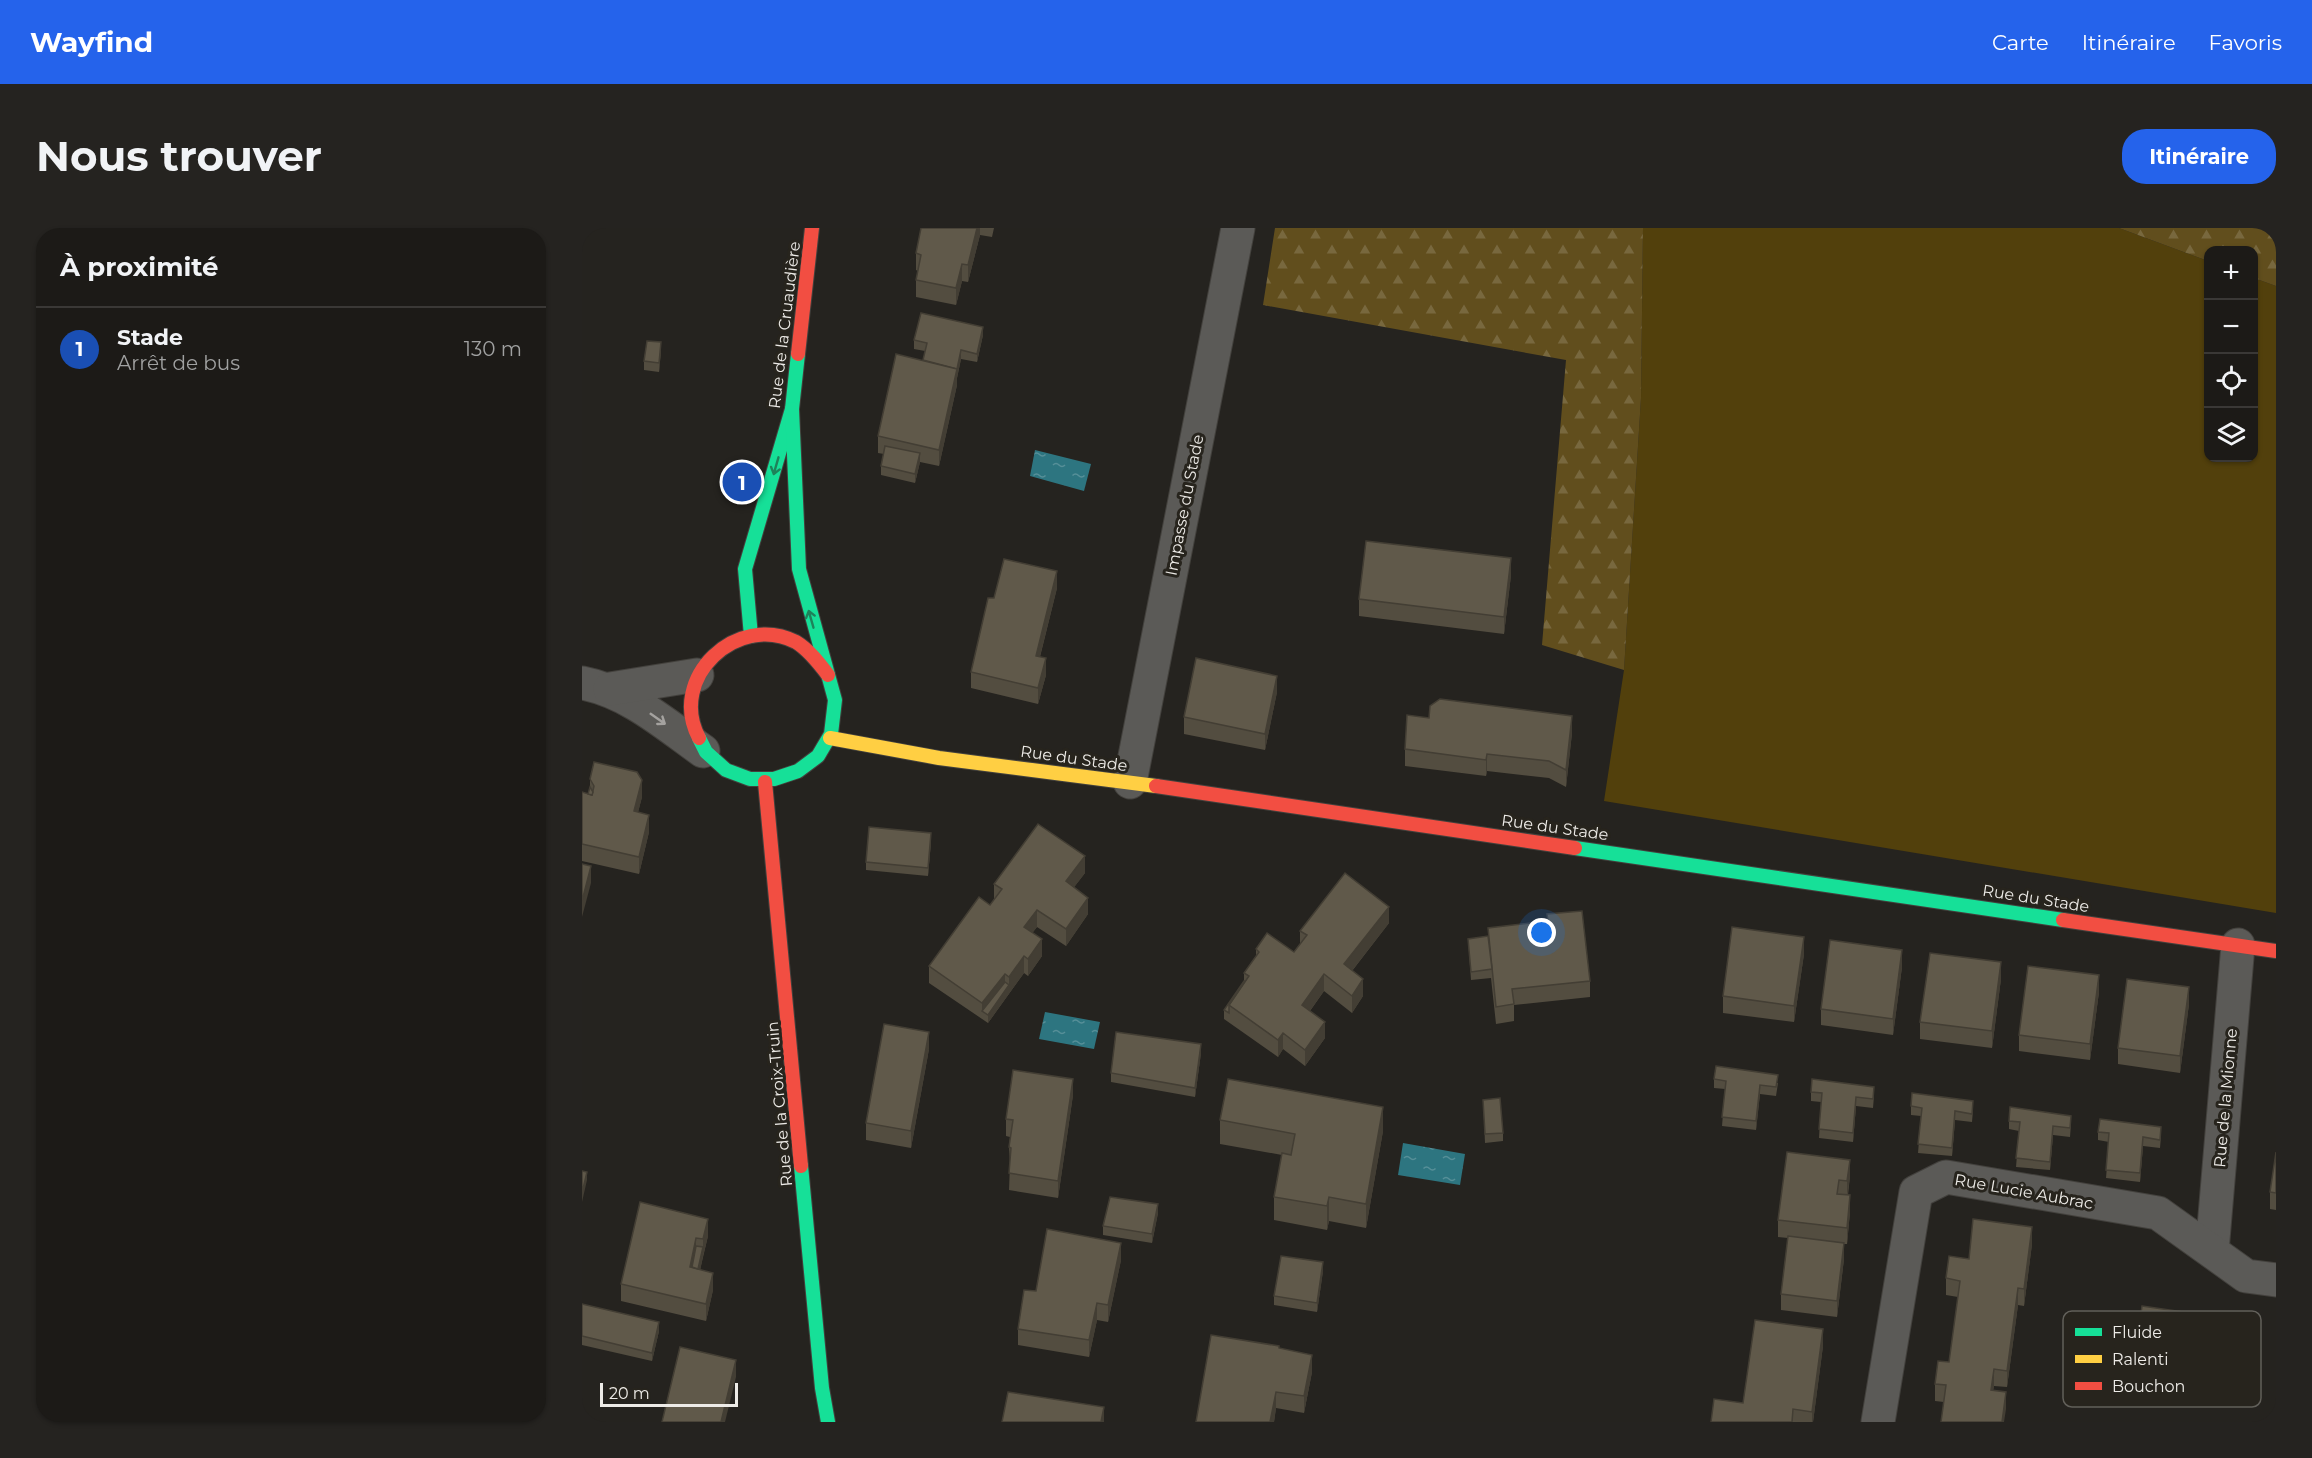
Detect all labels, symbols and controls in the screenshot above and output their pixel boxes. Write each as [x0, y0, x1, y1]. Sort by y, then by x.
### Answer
text: Wayfind [30, 25, 153, 59]
text: Carte [1992, 30, 2049, 55]
text: Itinéraire [2082, 30, 2176, 55]
text: Favoris [2209, 30, 2282, 55]
button: Itinéraire [2122, 129, 2276, 184]
text: Nous trouver [36, 130, 322, 182]
street label: Rue de la Cruaudière [765, 240, 804, 410]
map controls [2204, 246, 2258, 462]
button: + [2204, 246, 2258, 300]
text: À proximité [60, 251, 219, 283]
button: − [2204, 300, 2258, 354]
text: Stade [117, 324, 183, 351]
text: 1 [76, 337, 83, 361]
text: 130 m [464, 337, 522, 361]
text: Arrêt de bus [117, 351, 240, 375]
button: locate [2204, 354, 2258, 408]
button: layers [2204, 408, 2258, 462]
street label: Impasse du Stade [1161, 433, 1207, 577]
one-way arrow [770, 456, 781, 475]
pin: 1 [722, 460, 762, 504]
one-way arrow [805, 610, 816, 629]
one-way arrow [649, 713, 665, 725]
street label: Rue du Stade [1019, 742, 1129, 775]
street label: Rue du Stade [1500, 811, 1610, 844]
street label: Rue du Stade [1981, 881, 2091, 916]
your location [1527, 918, 1556, 947]
street label: Rue de la Croix-Truin [763, 1021, 796, 1187]
street label: Rue de la Mionne [2210, 1028, 2241, 1168]
street label: Rue Lucie Aubrac [1953, 1170, 2095, 1213]
legend [2063, 1311, 2261, 1407]
text: Fluide [2112, 1323, 2162, 1342]
text: Ralenti [2112, 1350, 2169, 1369]
text: Bouchon [2112, 1377, 2185, 1396]
scale bar [600, 1380, 738, 1408]
text: 20 m [609, 1384, 650, 1403]

